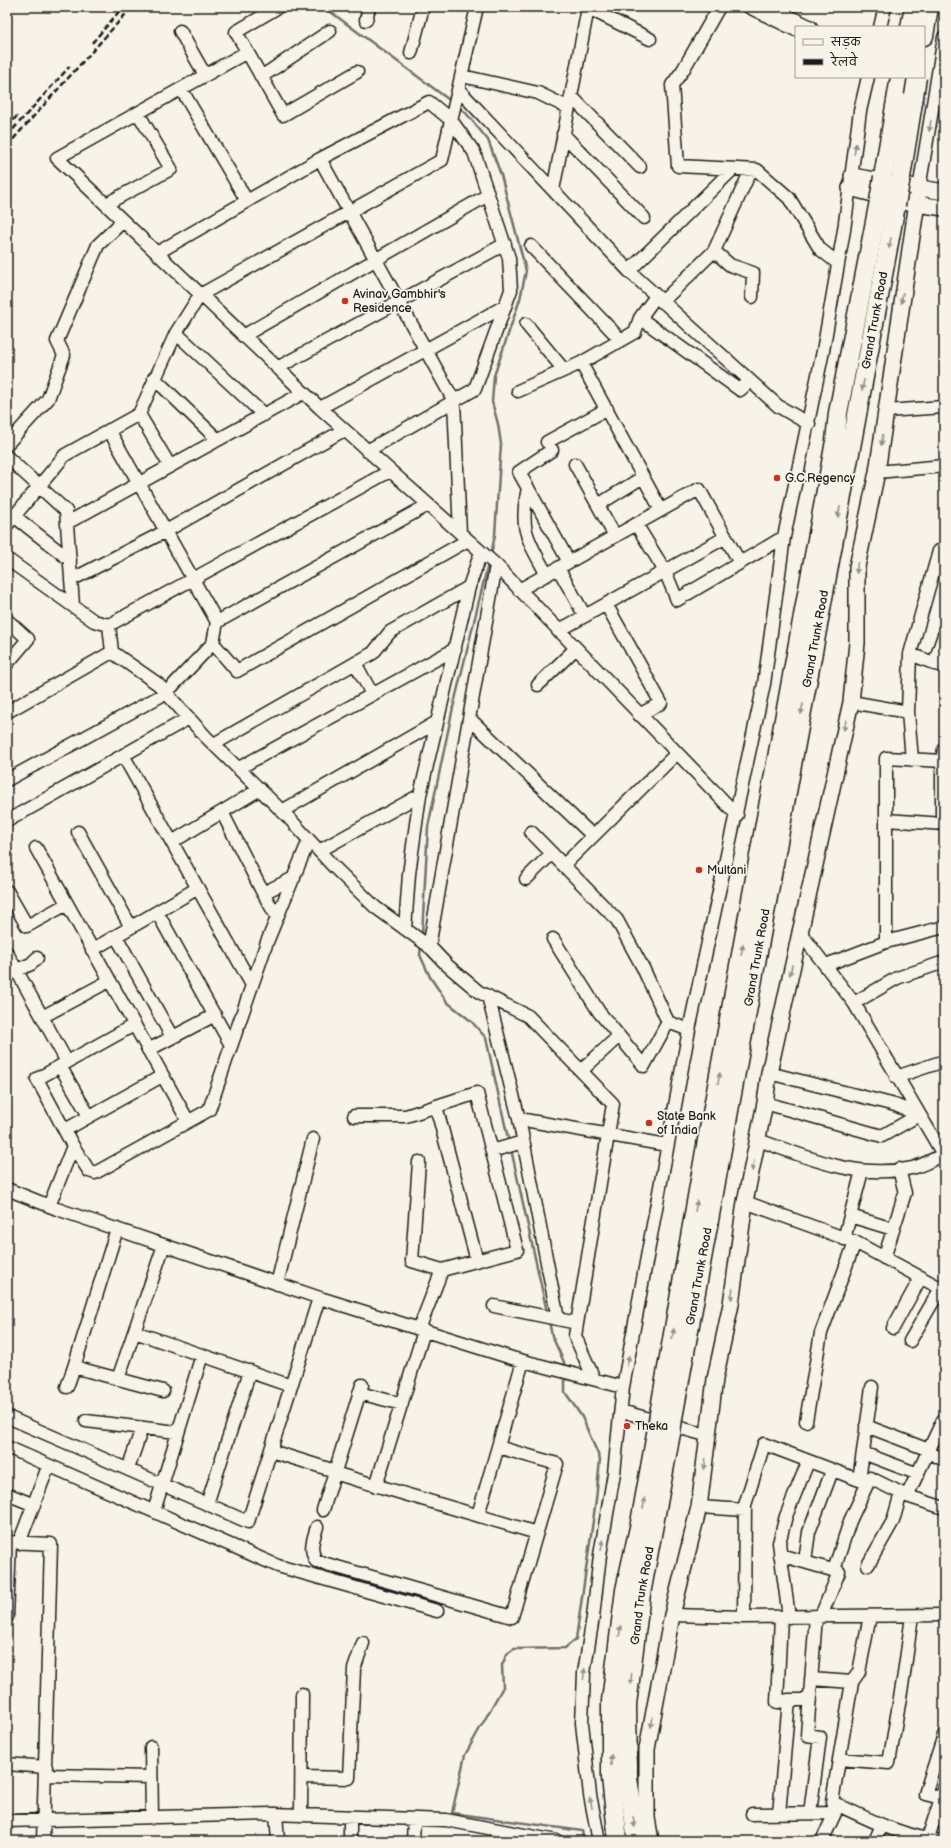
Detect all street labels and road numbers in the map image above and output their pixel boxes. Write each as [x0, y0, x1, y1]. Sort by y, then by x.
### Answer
street label: Grand Trunk Road [859, 270, 892, 371]
street label: Grand Trunk Road [799, 589, 832, 689]
street label: Grand Trunk Road [741, 907, 774, 1008]
street label: Grand Trunk Road [683, 1226, 716, 1327]
street label: Grand Trunk Road [628, 1545, 658, 1646]

